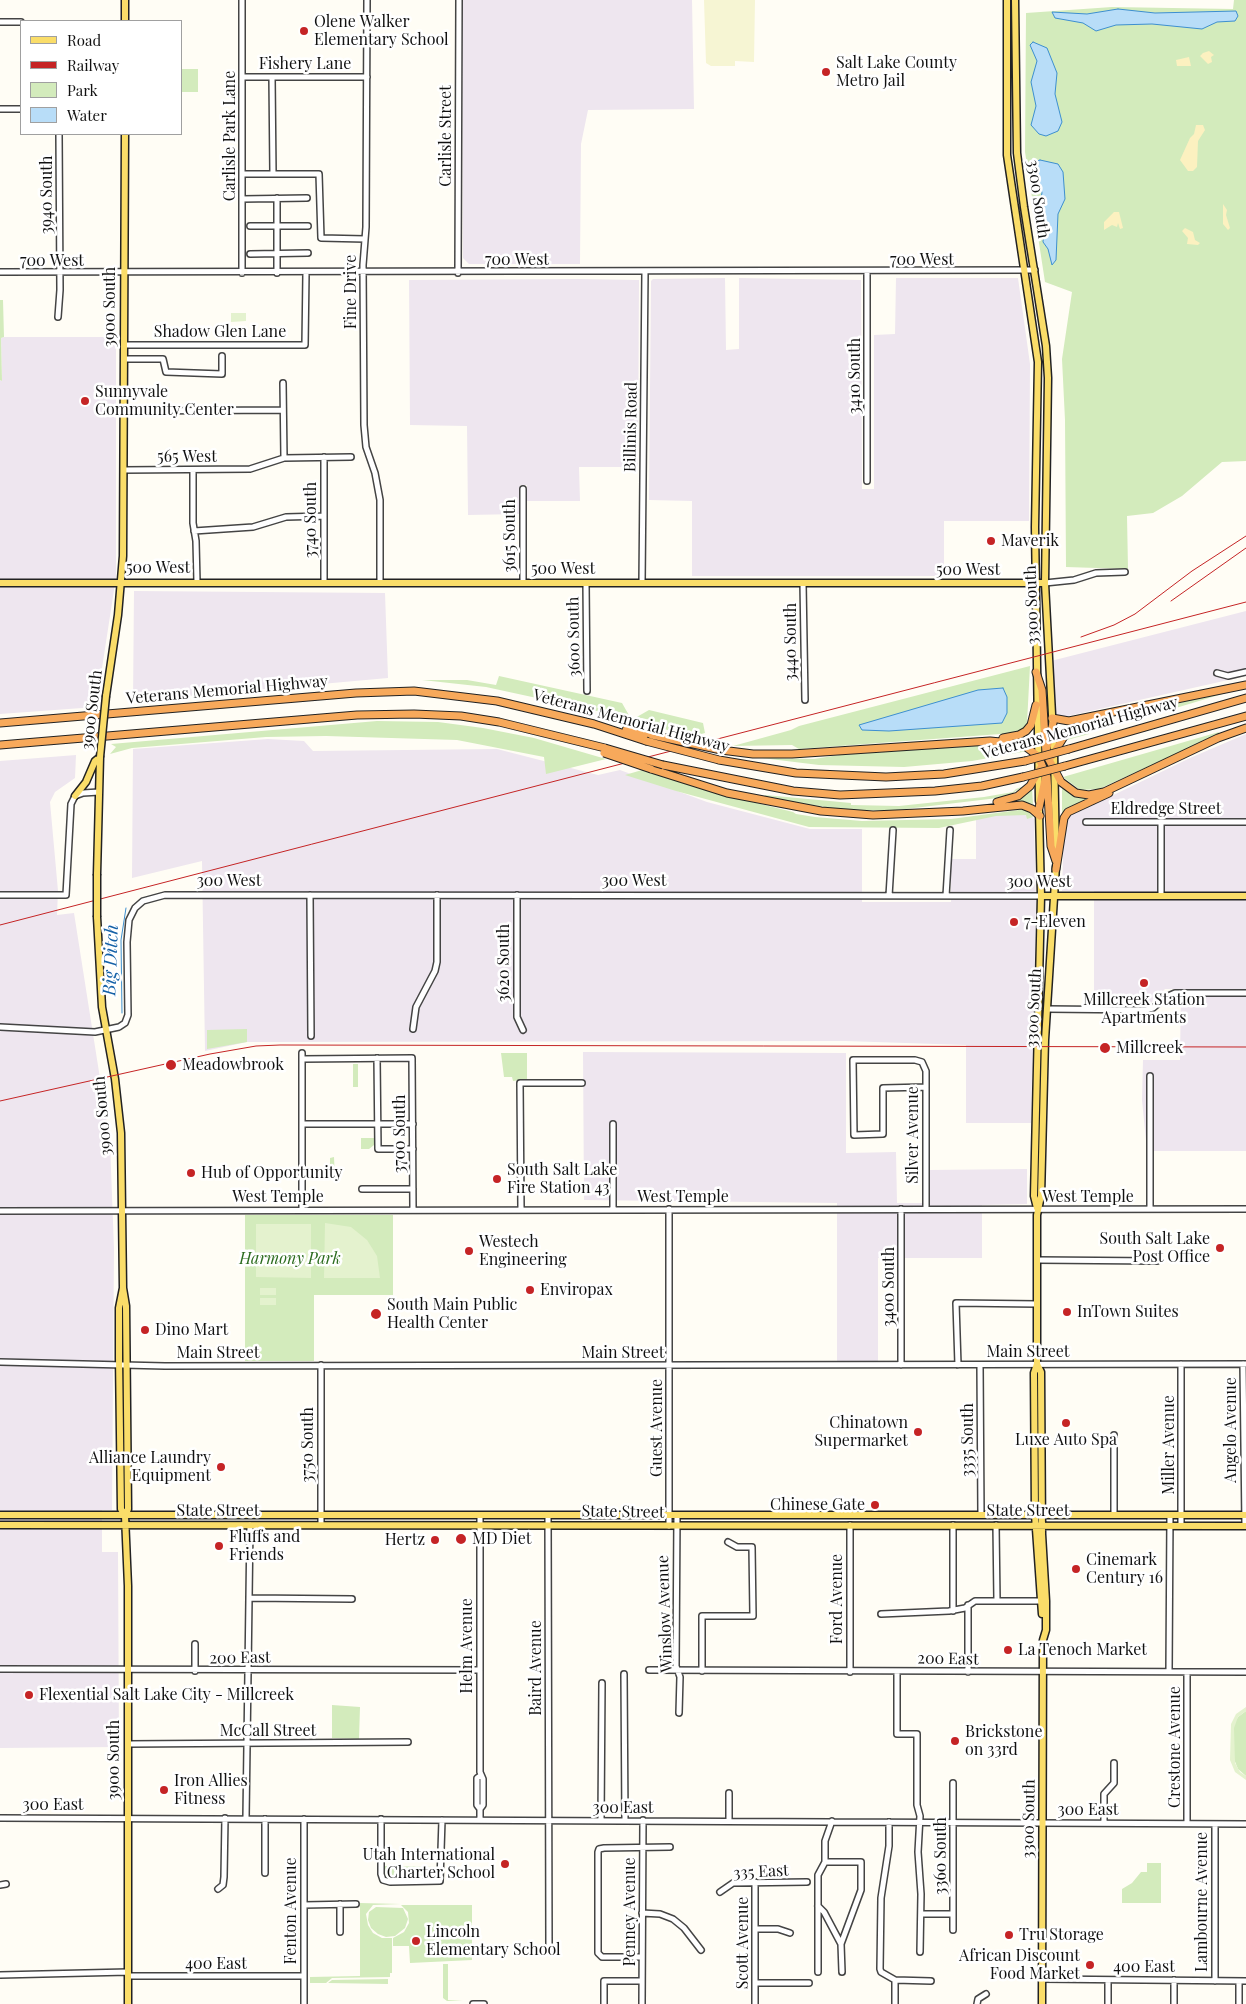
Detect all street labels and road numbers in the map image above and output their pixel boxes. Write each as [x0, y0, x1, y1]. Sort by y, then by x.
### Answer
street label: Fishery Lane [259, 54, 351, 74]
street label: Carlisle Park Lane [220, 71, 240, 201]
street label: Carlisle Street [436, 85, 456, 187]
street label: 3940 South [37, 156, 57, 234]
street label: 3300 South [1023, 158, 1053, 240]
street label: 700 West [485, 250, 549, 270]
street label: 700 West [890, 250, 954, 270]
street label: 700 West [20, 251, 84, 271]
street label: Fine Drive [341, 255, 361, 329]
street label: 3900 South [100, 267, 120, 347]
street label: Shadow Glen Lane [154, 322, 286, 342]
street label: 3410 South [845, 338, 865, 414]
street label: Billinis Road [621, 382, 641, 472]
street label: 565 West [157, 447, 217, 467]
street label: 3740 South [301, 482, 321, 558]
street label: 3615 South [500, 499, 520, 573]
street label: 500 West [126, 558, 190, 578]
street label: 500 West [531, 559, 595, 579]
street label: 500 West [936, 560, 1000, 580]
street label: 3300 South [1021, 565, 1043, 645]
street label: 3600 South [564, 597, 584, 677]
street label: 3440 South [781, 603, 801, 681]
street label: 3900 South [78, 669, 106, 751]
street label: Veterans Memorial Highway [125, 672, 329, 708]
street label: Veterans Memorial Highway [531, 686, 731, 756]
street label: Veterans Memorial Highway [980, 693, 1180, 763]
street label: Eldredge Street [1111, 799, 1221, 819]
street label: 300 West [197, 871, 261, 891]
street label: 300 West [602, 871, 666, 891]
street label: 300 West [1007, 872, 1071, 892]
street label: 3620 South [494, 924, 514, 1002]
street label: 3300 South [1022, 968, 1046, 1048]
street label: 3900 South [90, 1075, 116, 1157]
street label: Silver Avenue [903, 1086, 923, 1184]
street label: 3700 South [390, 1095, 410, 1173]
street label: West Temple [232, 1187, 324, 1207]
street label: West Temple [637, 1187, 729, 1207]
street label: West Temple [1042, 1187, 1134, 1207]
street label: 3400 South [879, 1247, 899, 1327]
street label: Main Street [986, 1342, 1070, 1362]
street label: Main Street [176, 1343, 260, 1363]
street label: Main Street [581, 1343, 665, 1363]
street label: Angelo Avenue [1221, 1377, 1241, 1483]
street label: Guest Avenue [647, 1379, 667, 1477]
street label: Miller Avenue [1159, 1395, 1179, 1495]
street label: 3335 South [958, 1403, 978, 1477]
street label: 3750 South [298, 1407, 318, 1483]
street label: State Street [177, 1501, 259, 1521]
street label: State Street [987, 1501, 1069, 1521]
street label: State Street [581, 1502, 665, 1522]
street label: Ford Avenue [827, 1554, 847, 1644]
street label: Winslow Avenue [653, 1555, 677, 1673]
street label: Helm Avenue [457, 1598, 477, 1694]
street label: Baird Avenue [526, 1620, 546, 1716]
street label: 200 East [209, 1648, 271, 1668]
street label: 200 East [917, 1649, 979, 1669]
street label: Crestone Avenue [1165, 1686, 1185, 1808]
street label: 3900 South [104, 1720, 124, 1800]
street label: McCall Street [220, 1721, 316, 1741]
street label: 3300 South [1019, 1779, 1039, 1859]
street label: 300 East [23, 1795, 83, 1815]
street label: 300 East [593, 1798, 653, 1818]
street label: 300 East [1058, 1800, 1118, 1820]
street label: 3360 South [931, 1817, 951, 1895]
street label: Lambourne Avenue [1192, 1832, 1212, 1972]
street label: Fenton Avenue [281, 1857, 301, 1965]
street label: Penney Avenue [620, 1857, 640, 1967]
street label: 335 East [733, 1861, 789, 1883]
street label: Scott Avenue [733, 1897, 753, 1989]
street label: 400 East [185, 1954, 247, 1974]
street label: 400 East [1113, 1957, 1175, 1977]

